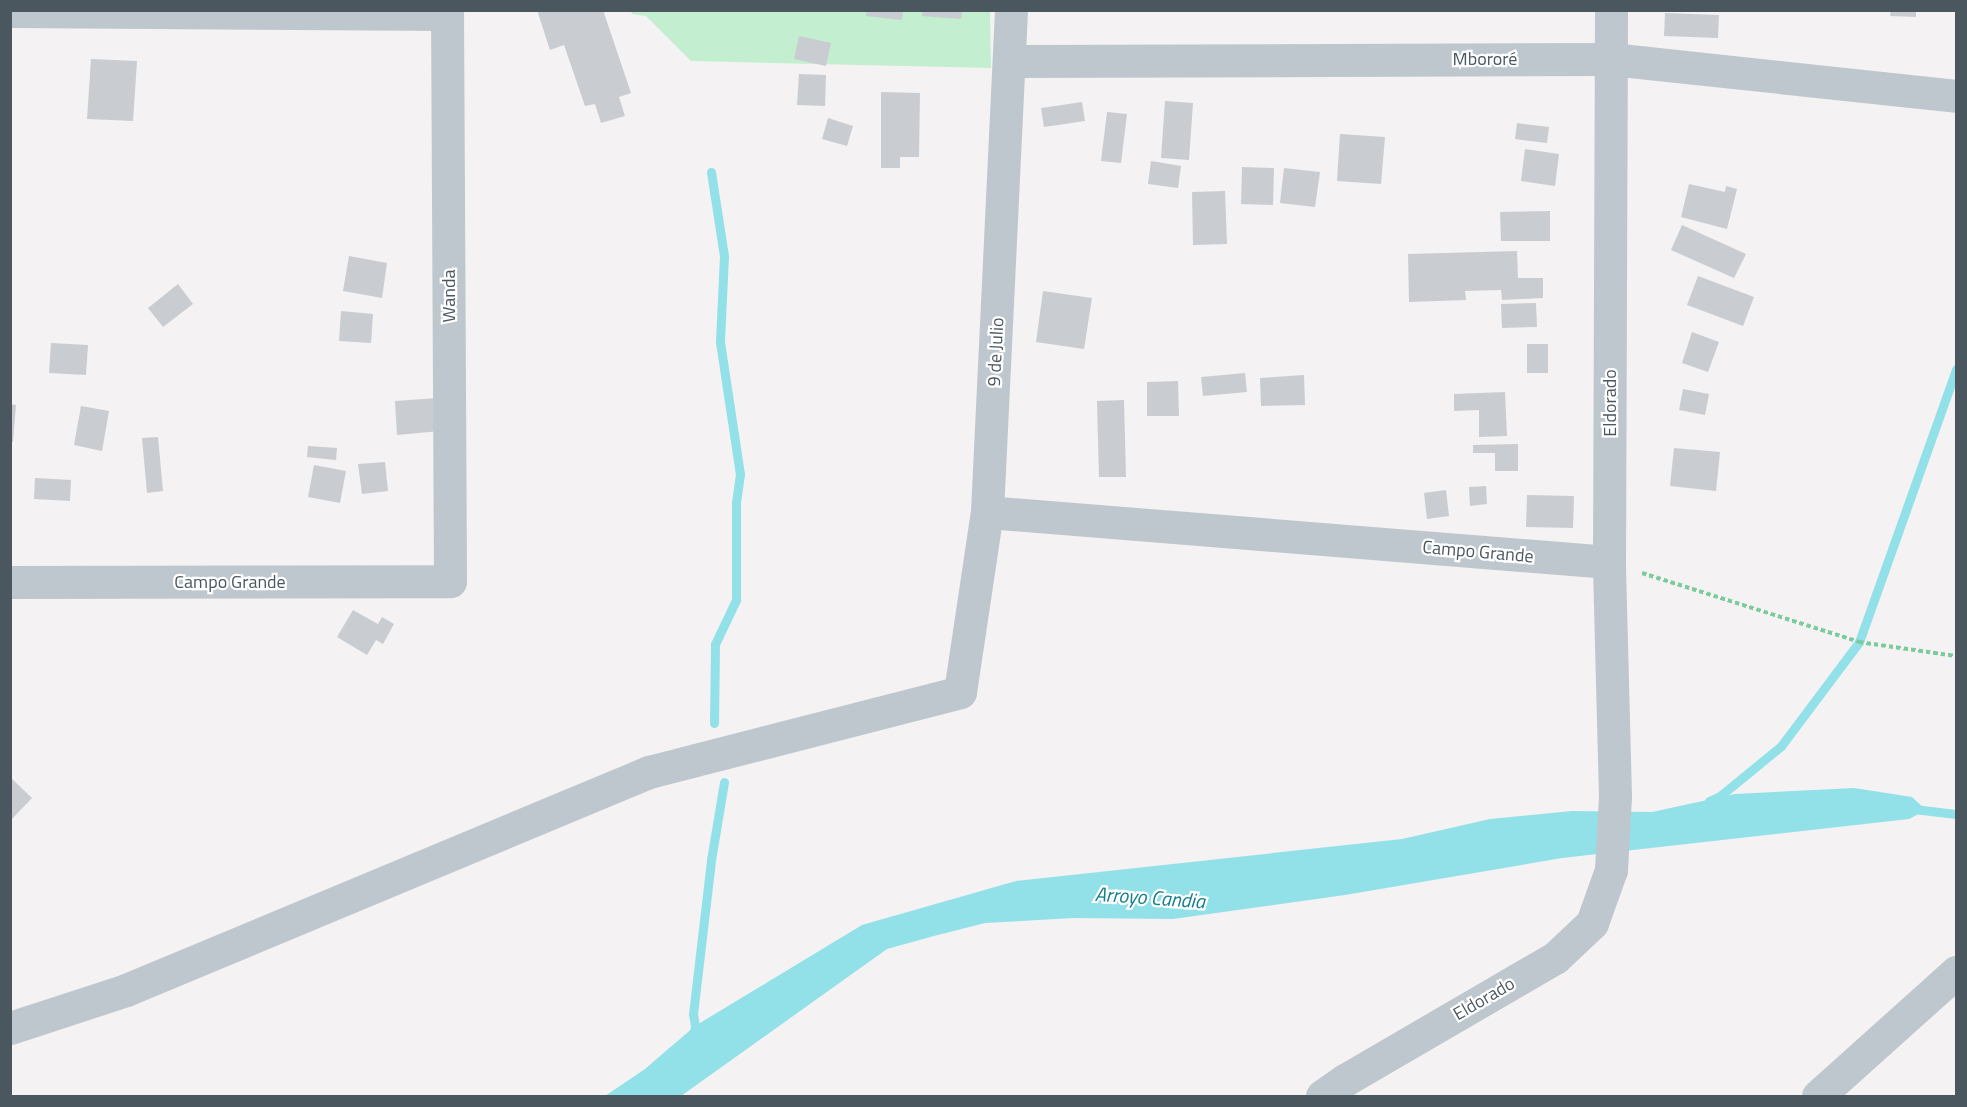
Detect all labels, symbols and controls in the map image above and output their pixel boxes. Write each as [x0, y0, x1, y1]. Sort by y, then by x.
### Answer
street label: Mbororé [1453, 48, 1517, 70]
street label: Wanda [438, 270, 460, 322]
street label: 9 de Julio [983, 317, 1009, 387]
street label: Eldorado [1599, 369, 1621, 437]
street label: Campo Grande [1422, 536, 1534, 568]
street label: Campo Grande [174, 571, 286, 593]
water label: Arroyo Candia [1094, 881, 1206, 913]
street label: Eldorado [1449, 973, 1519, 1025]

